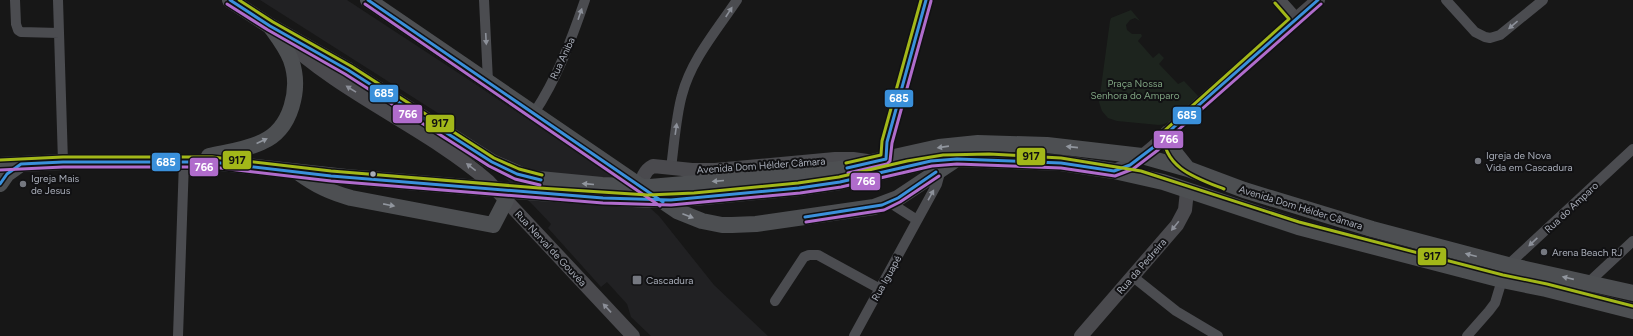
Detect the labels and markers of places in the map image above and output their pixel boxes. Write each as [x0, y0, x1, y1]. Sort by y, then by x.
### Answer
place label: Igreja de Nova Vida em Cascadura [1486, 149, 1573, 174]
marker: Igreja de Nova Vida em Cascadura [1473, 156, 1483, 166]
unlabelled marker [368, 169, 378, 179]
place label: Igreja Mais de Jesus [31, 172, 80, 197]
marker: Igreja Mais de Jesus [18, 179, 28, 189]
place label: Arena Beach RJ [1552, 246, 1622, 259]
marker: Arena Beach RJ [1539, 247, 1549, 257]
marker: Cascadura [631, 274, 643, 286]
place label: Cascadura [646, 274, 693, 287]

